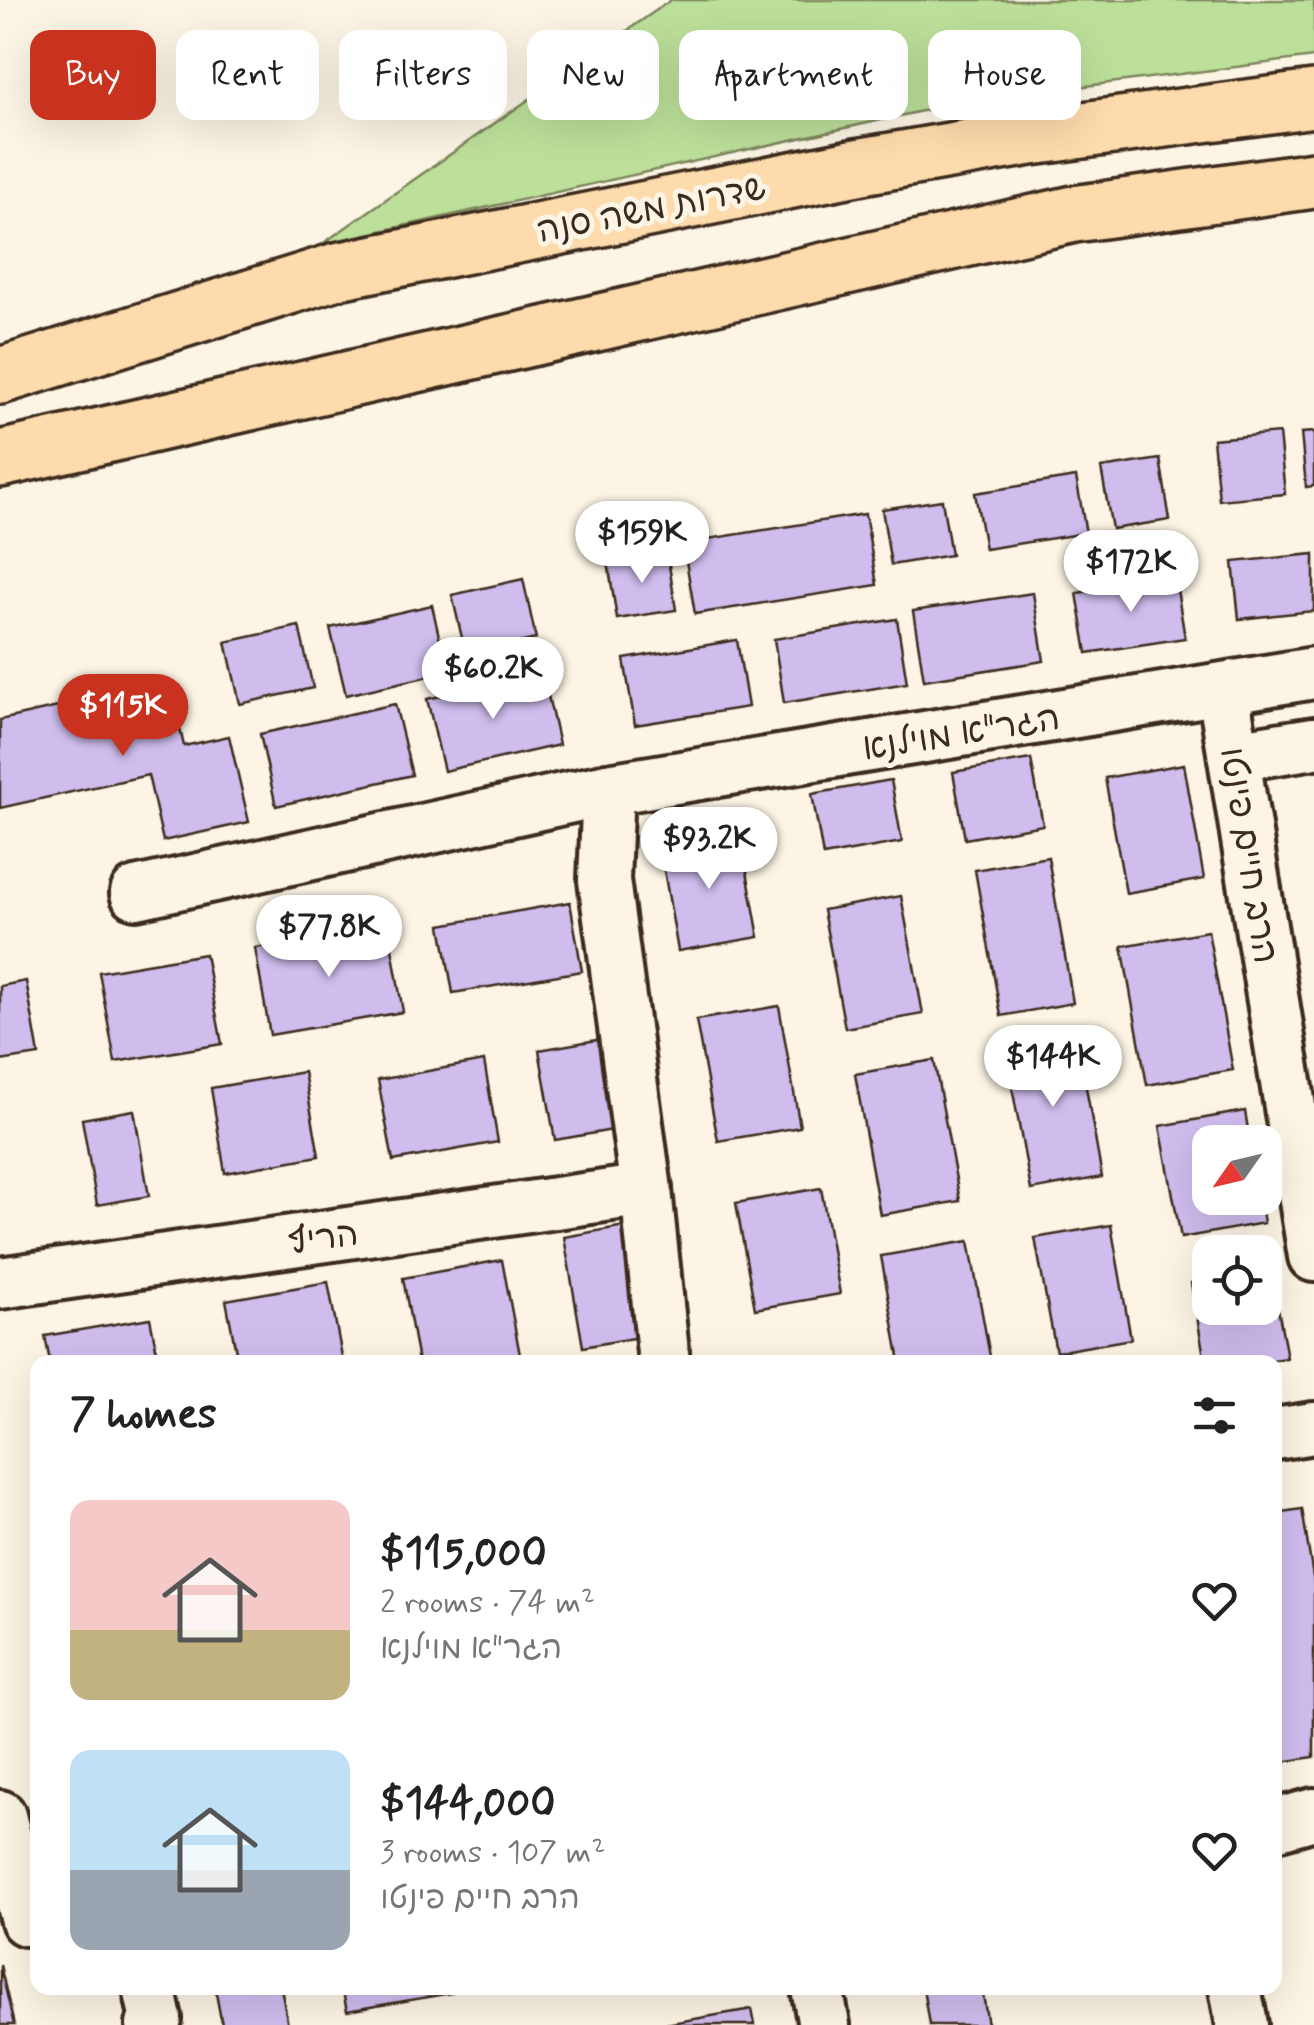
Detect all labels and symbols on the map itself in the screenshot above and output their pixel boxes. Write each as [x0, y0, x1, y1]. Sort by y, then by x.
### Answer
street label: שדרות משה סנה [533, 165, 770, 255]
pin: $159K [572, 501, 712, 586]
pin: $172K [1061, 530, 1201, 615]
pin: $60.2K [412, 637, 574, 722]
pin: $115K [53, 674, 193, 759]
street label: הגר"א מוילנא [859, 696, 1063, 772]
street label: הרב חיים פינטו [1208, 744, 1288, 967]
pin: $93.2K [628, 807, 790, 892]
pin: $77.8K [248, 895, 410, 980]
pin: $144K [983, 1025, 1123, 1110]
north arrow [1192, 1125, 1282, 1215]
street label: הריף [285, 1211, 361, 1267]

